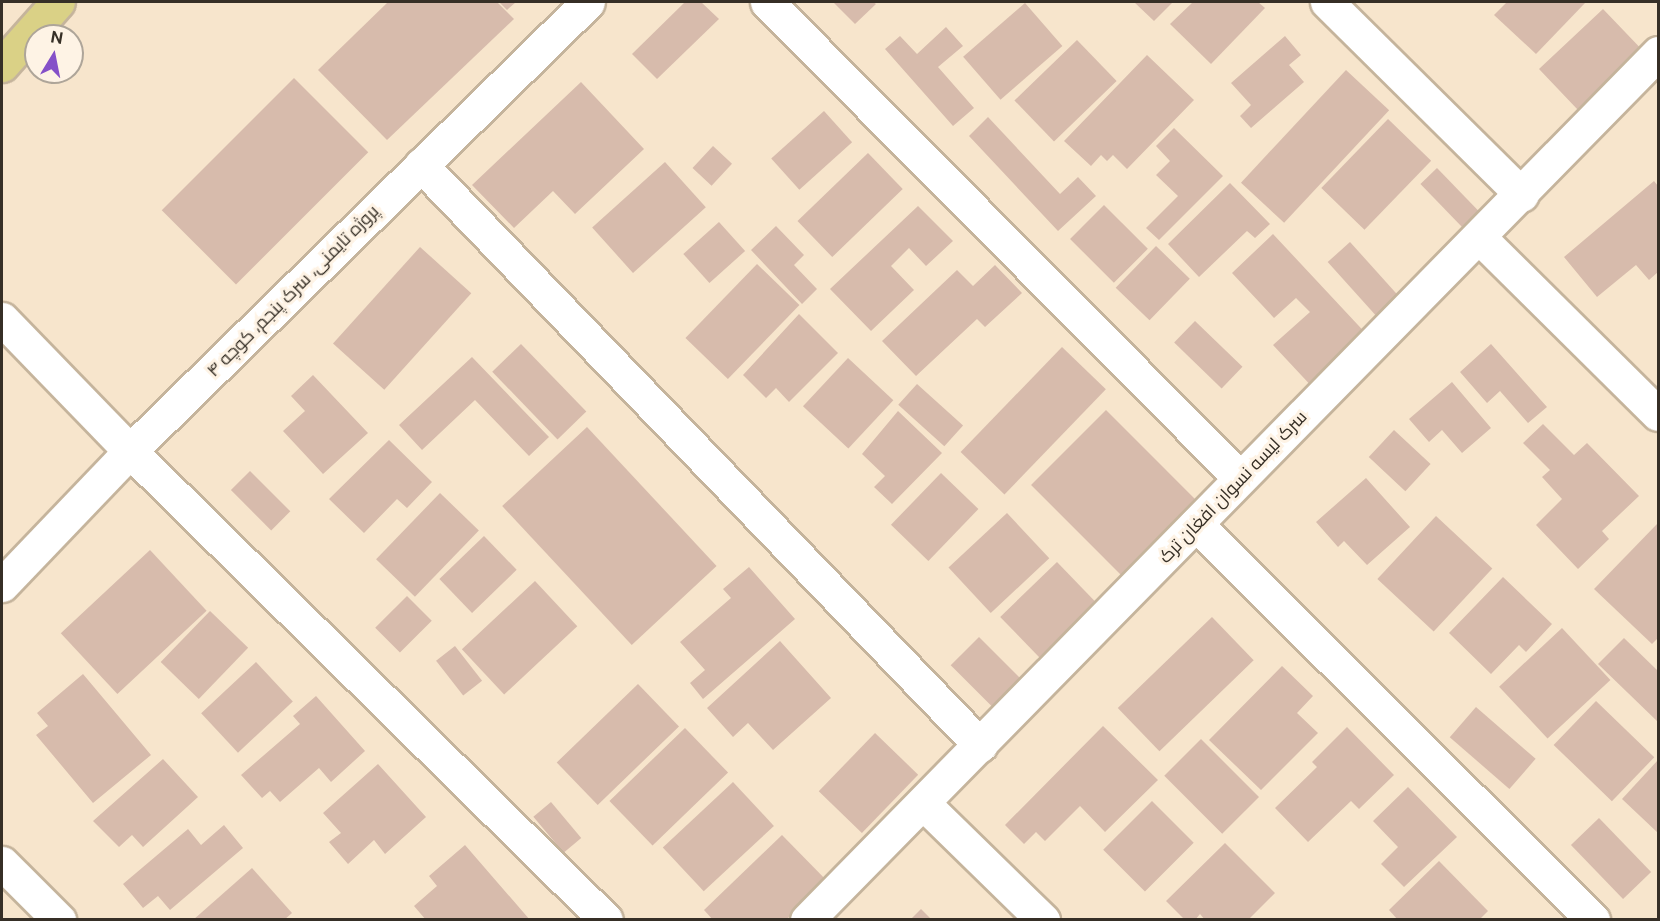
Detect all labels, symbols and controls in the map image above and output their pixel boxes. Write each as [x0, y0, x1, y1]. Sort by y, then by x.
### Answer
north arrow [24, 24, 84, 84]
text: N [49, 27, 65, 48]
street label: پروژه تایمنی، سرک پنجم، کوچه ۴ [203, 201, 383, 381]
street label: سرک لیسه نسوان افغان‌ ترک [1154, 406, 1312, 568]

